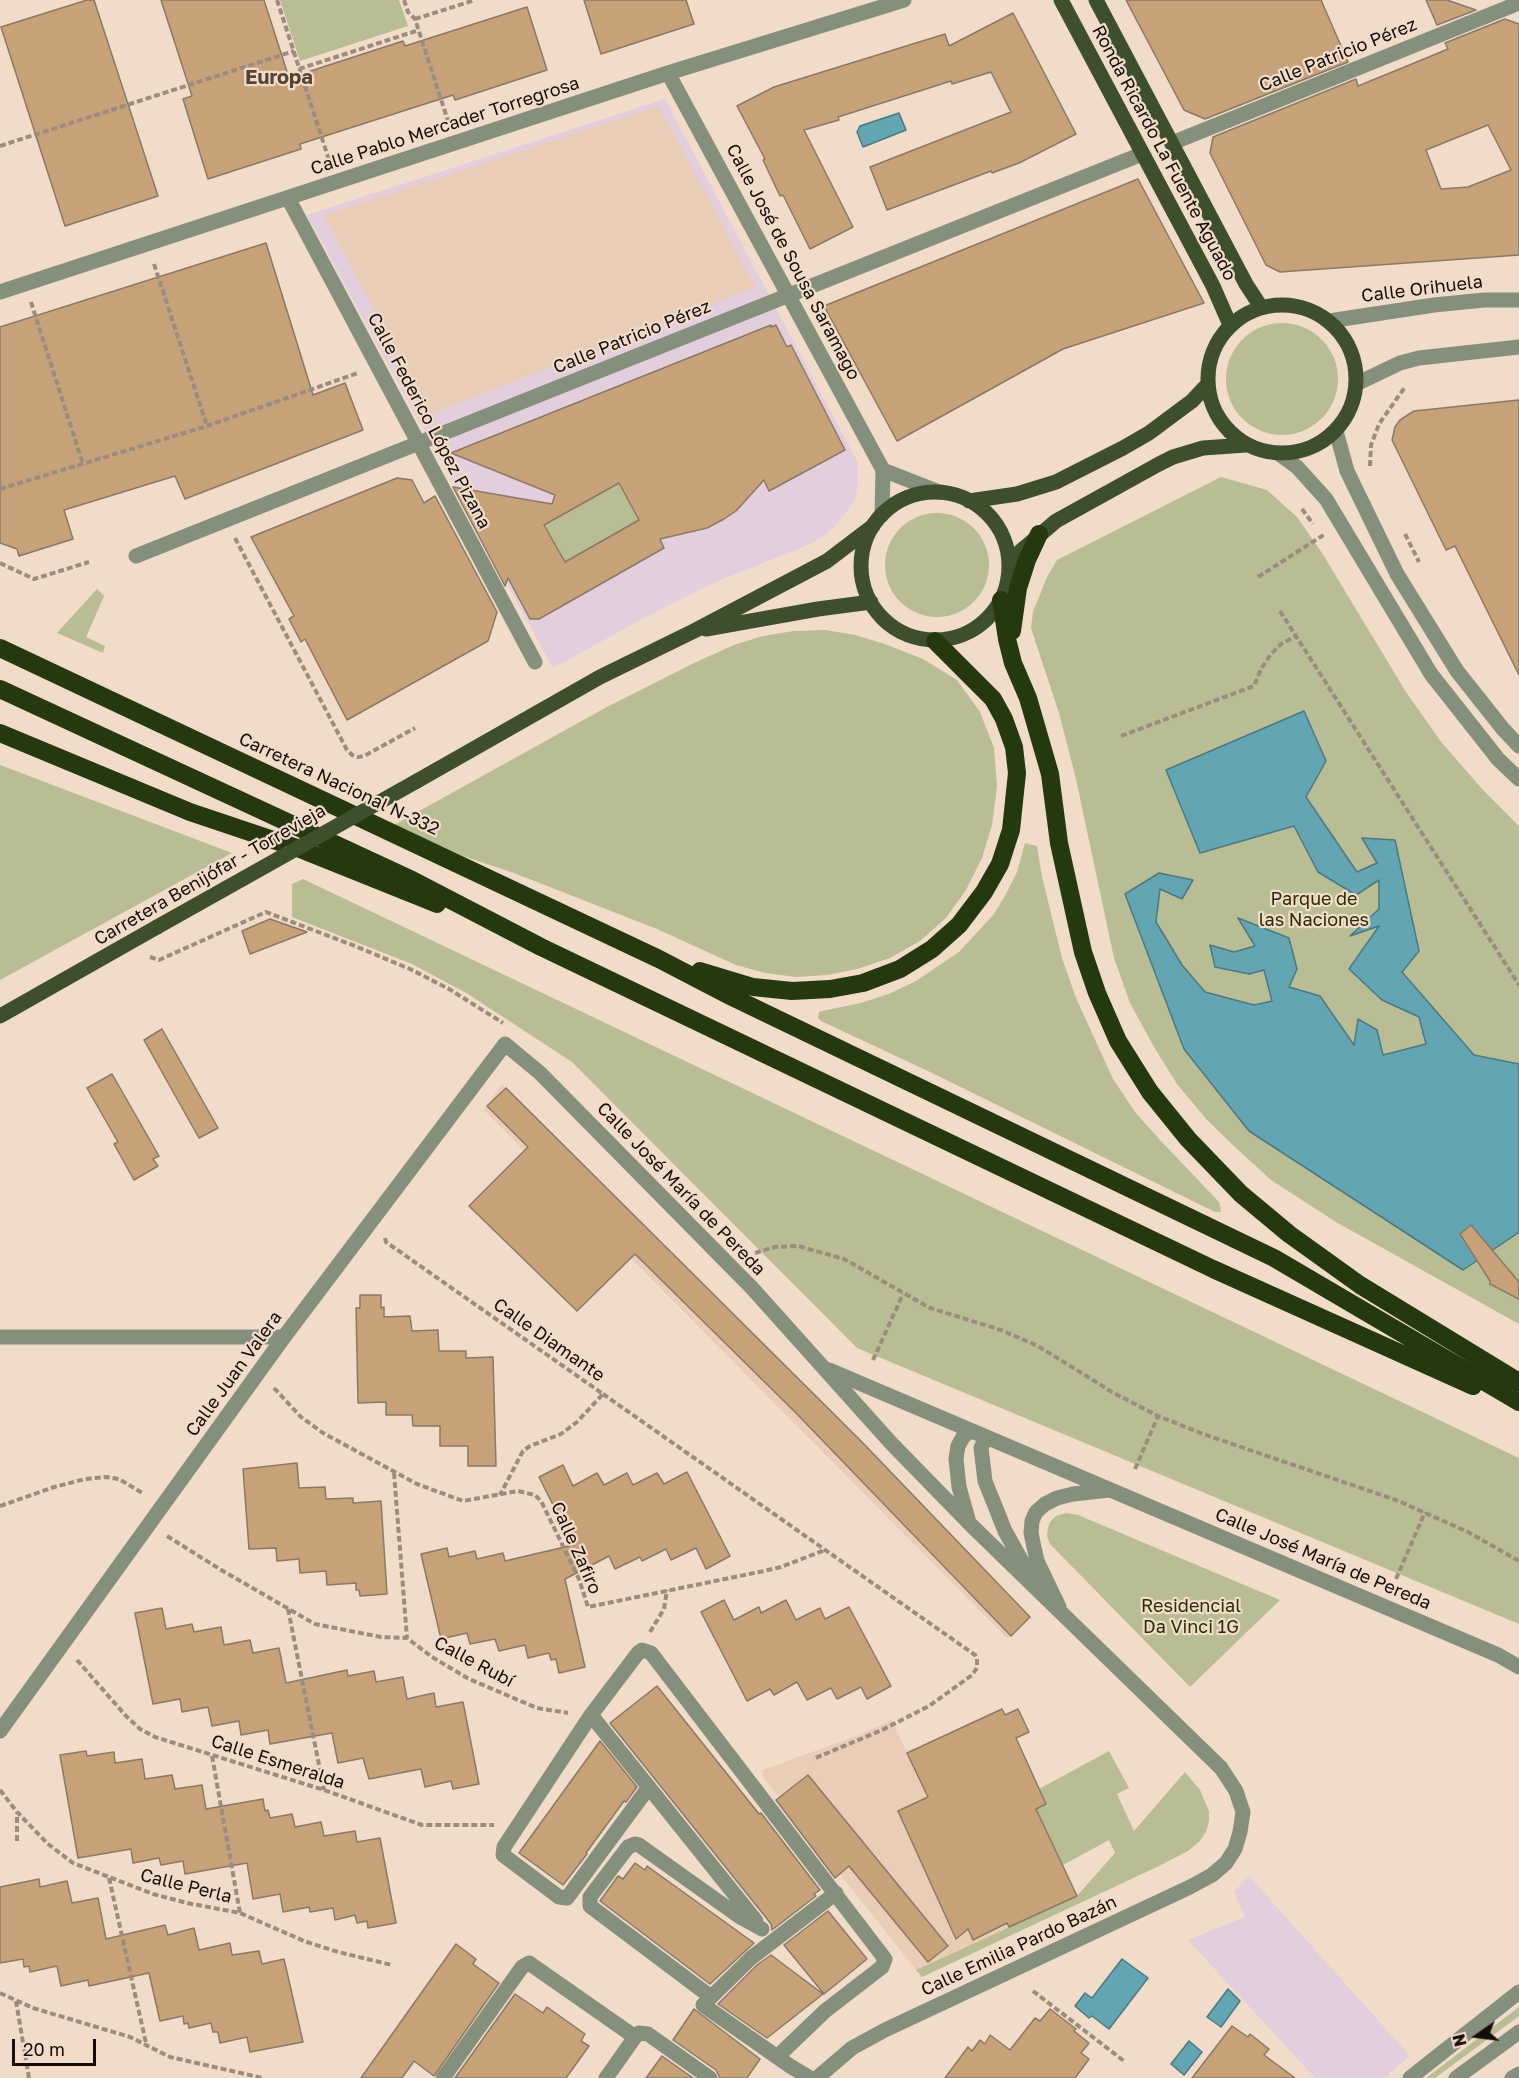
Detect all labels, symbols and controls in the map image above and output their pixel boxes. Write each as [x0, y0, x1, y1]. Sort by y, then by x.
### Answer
street label: Calle Patricio Pérez [1256, 14, 1420, 96]
street label: Ronda Ricardo La Fuente Aguado [1087, 22, 1241, 284]
district label: Europa [245, 66, 313, 90]
street label: Calle Pablo Mercader Torregrosa [308, 72, 582, 180]
street label: Calle José de Sousa Saramago [721, 140, 865, 384]
street label: Calle Orihuela [1360, 271, 1484, 307]
street label: Calle Patricio Pérez [550, 296, 714, 378]
street label: Calle Federico López Pizana [363, 309, 495, 533]
street label: Carretera Nacional N-332 [235, 728, 443, 840]
street label: Carretera Benijófar - Torrevieja [90, 800, 330, 950]
park label: Parque de las Naciones [1259, 888, 1369, 930]
street label: Calle José María de Pereda [592, 1098, 770, 1280]
street label: Calle Diamante [489, 1294, 609, 1386]
street label: Calle Juan Valera [181, 1307, 287, 1441]
street label: Calle Zafiro [546, 1499, 606, 1597]
street label: Calle José María de Pereda [1212, 1504, 1434, 1614]
park label: Residencial Da Vinci 1G [1141, 1595, 1241, 1638]
street label: Calle Rubí [430, 1632, 518, 1692]
street label: Calle Esmeralda [208, 1730, 348, 1794]
street label: Calle Perla [138, 1864, 234, 1908]
street label: Calle Emilia Pardo Bazán [918, 1891, 1120, 2001]
north arrow [1447, 2006, 1507, 2066]
scale bar [15, 2027, 99, 2065]
text: N [1448, 2032, 1471, 2049]
text: 20 m [23, 2038, 65, 2060]

